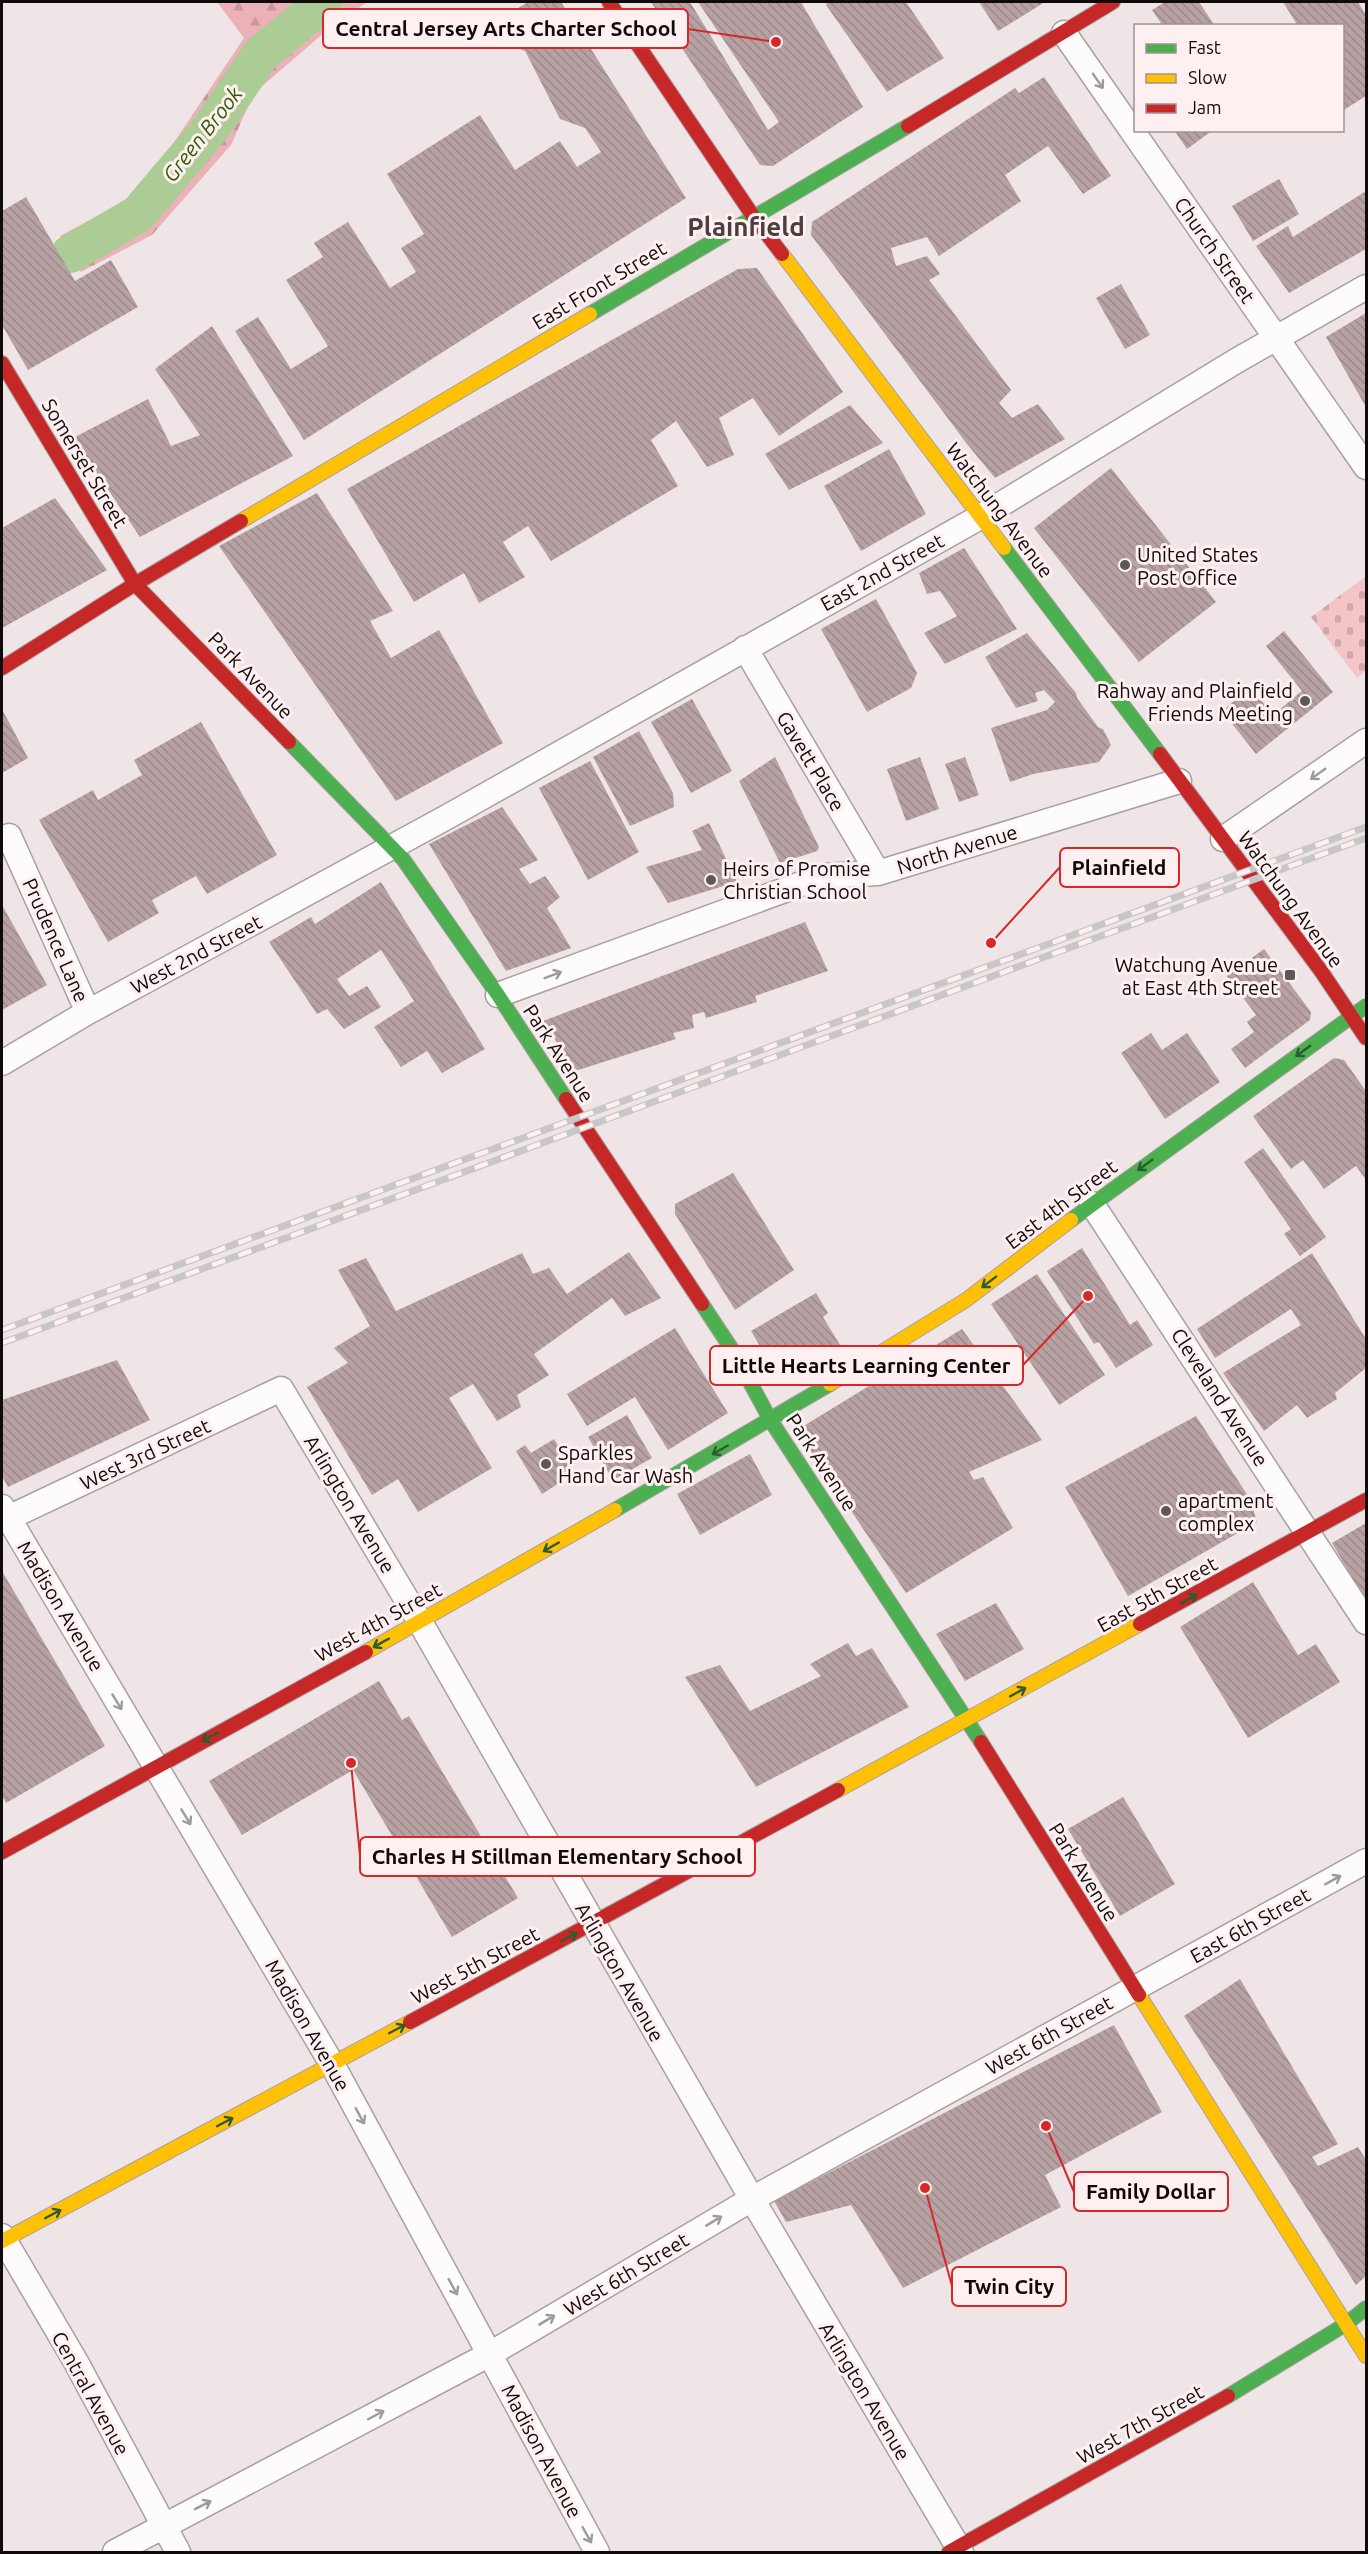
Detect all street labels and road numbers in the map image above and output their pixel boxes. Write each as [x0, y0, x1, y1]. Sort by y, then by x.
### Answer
street label: Church Street [1170, 193, 1260, 307]
street label: East Front Street [528, 236, 670, 334]
street label: Somerset Street [38, 394, 133, 532]
street label: Watchung Avenue [942, 438, 1058, 582]
street label: East 2nd Street [816, 529, 948, 615]
street label: Park Avenue [204, 627, 298, 723]
street label: Gavett Place [772, 707, 850, 815]
street label: North Avenue [894, 820, 1020, 878]
street label: Watchung Avenue [1234, 826, 1348, 972]
street label: Prudence Lane [18, 875, 94, 1005]
street label: West 2nd Street [127, 910, 266, 998]
street label: Park Avenue [519, 1000, 599, 1106]
street label: East 4th Street [1001, 1155, 1121, 1253]
street label: Cleveland Avenue [1167, 1324, 1273, 1470]
street label: Park Avenue [782, 1409, 862, 1515]
street label: West 3rd Street [76, 1414, 214, 1494]
street label: Arlington Avenue [300, 1431, 400, 1577]
street label: Madison Avenue [13, 1537, 109, 1675]
street label: East 5th Street [1093, 1551, 1221, 1636]
street label: West 4th Street [311, 1578, 446, 1666]
street label: Park Avenue [1045, 1819, 1123, 1925]
street label: East 6th Street [1186, 1882, 1314, 1967]
street label: Arlington Avenue [571, 1898, 669, 2046]
street label: West 5th Street [407, 1922, 543, 2008]
street label: Madison Avenue [261, 1955, 355, 2095]
street label: West 6th Street [982, 1991, 1117, 2079]
street label: West 6th Street [559, 2228, 693, 2320]
street label: Arlington Avenue [815, 2318, 915, 2464]
street label: Central Avenue [48, 2327, 134, 2459]
street label: Madison Avenue [497, 2380, 587, 2522]
street label: West 7th Street [1073, 2380, 1208, 2468]

